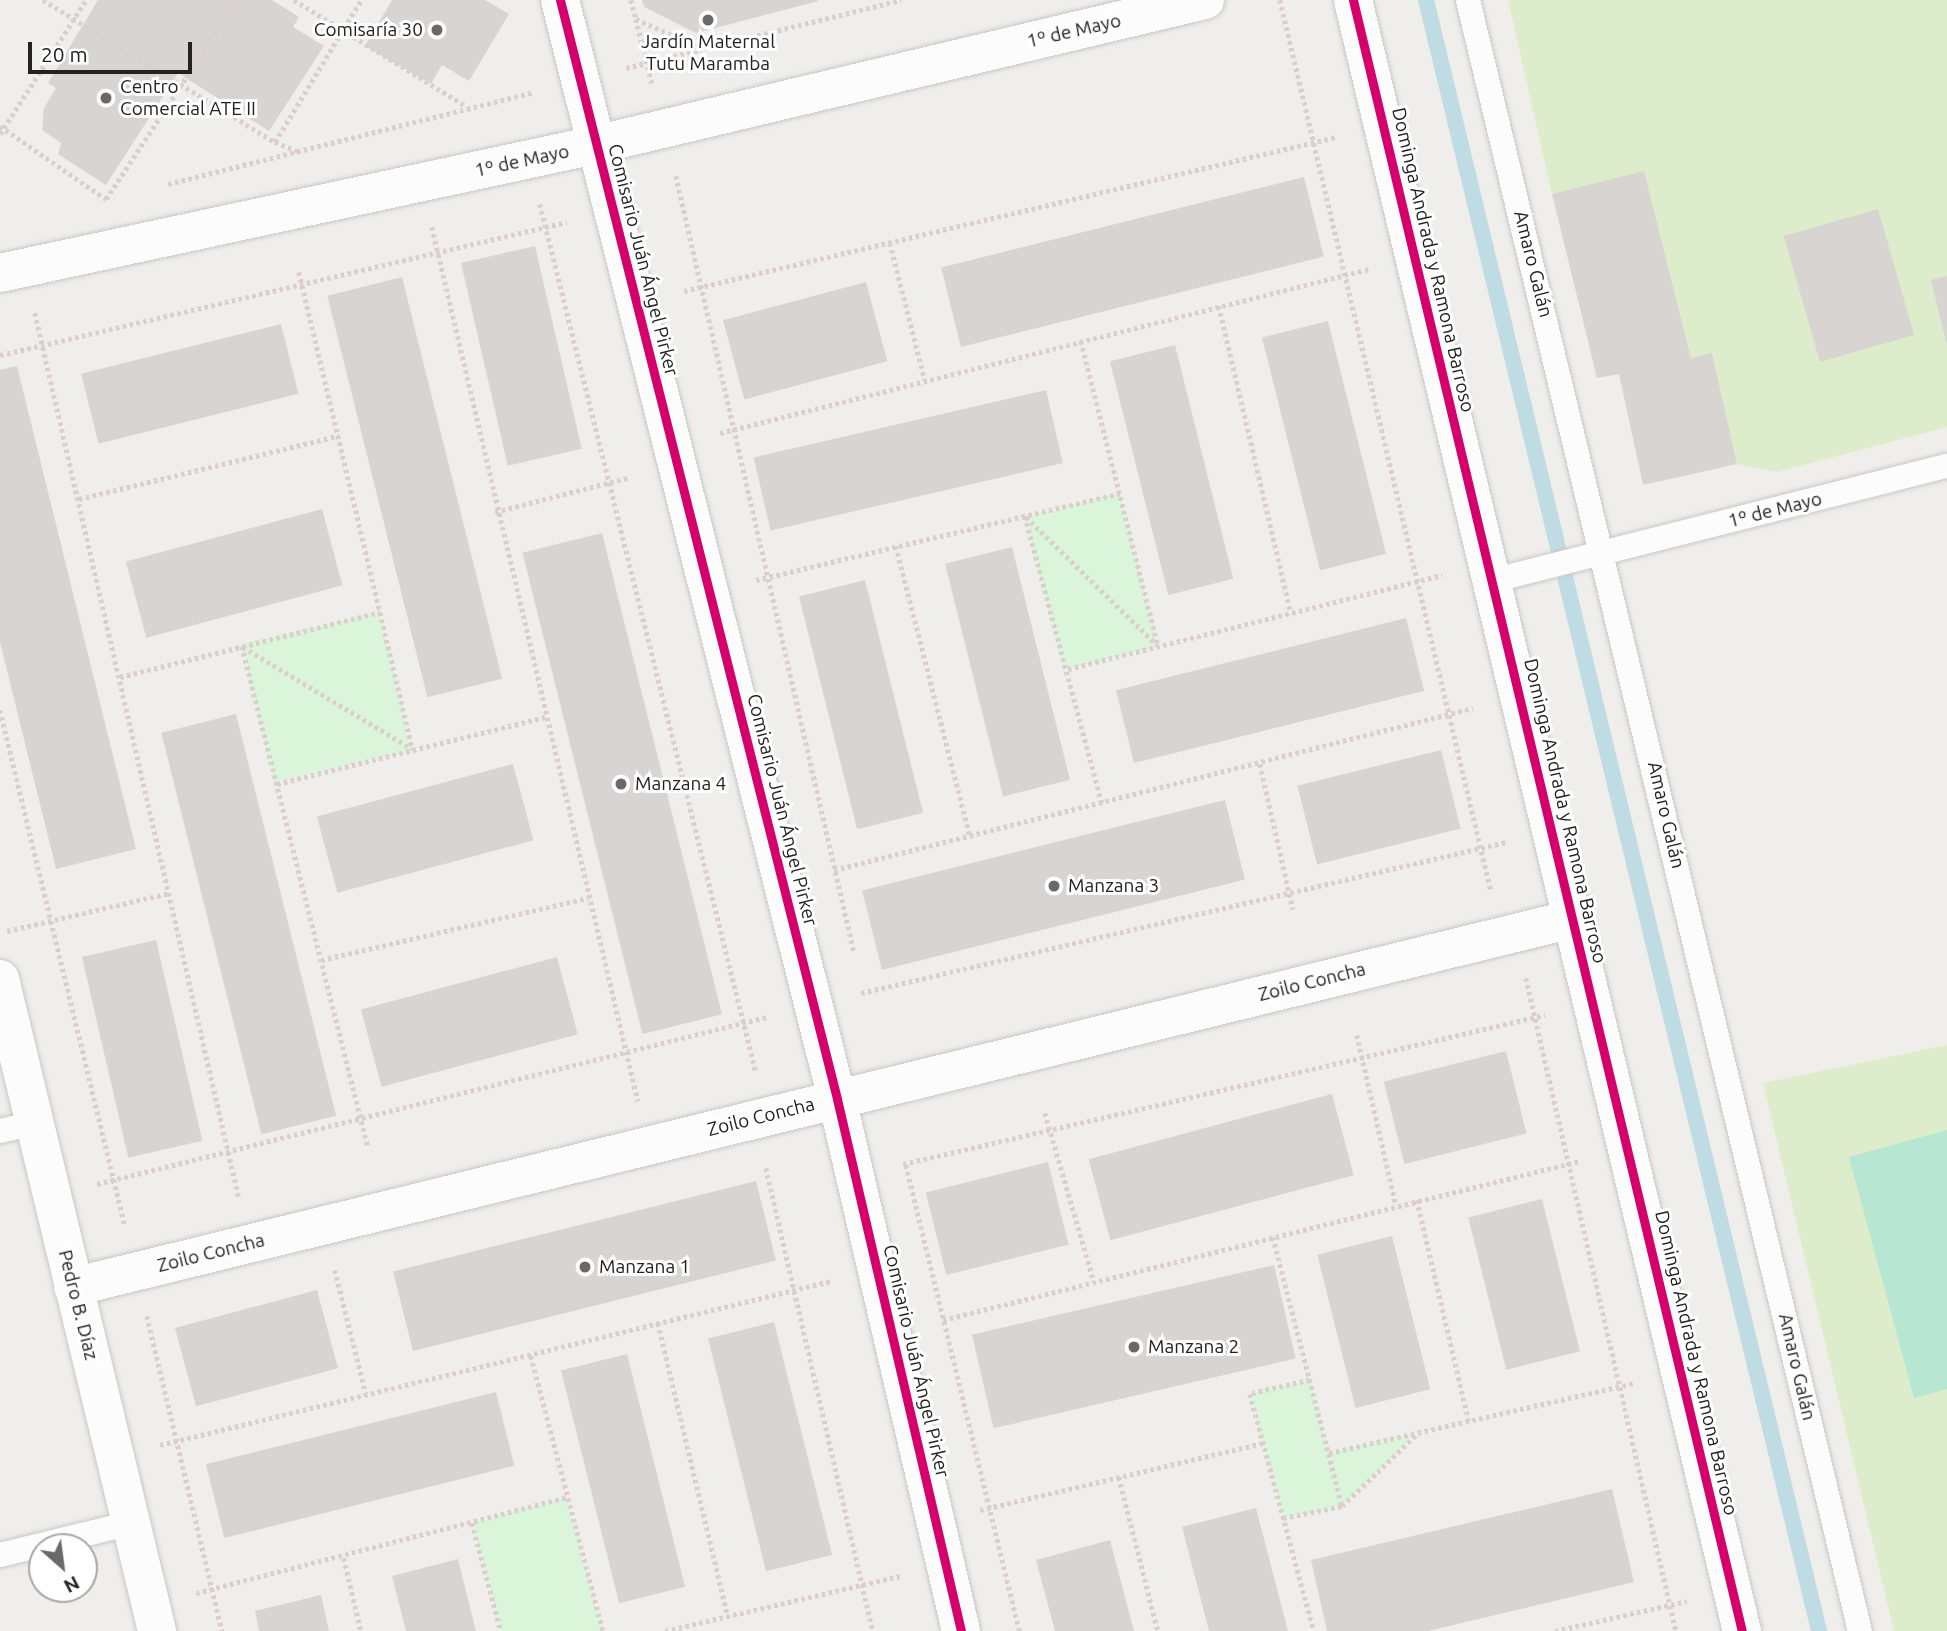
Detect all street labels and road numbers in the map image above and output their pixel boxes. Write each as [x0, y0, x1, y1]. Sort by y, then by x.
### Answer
street label: 1º de Mayo [1025, 9, 1123, 53]
street label: Dominga Andrada y Ramona Barroso [1387, 105, 1479, 415]
street label: 1º de Mayo [473, 140, 571, 182]
street label: Comisario Juán Ángel Pirker [603, 142, 683, 378]
street label: Amaro Galán [1509, 208, 1557, 320]
street label: 1º de Mayo [1726, 487, 1824, 533]
street label: Dominga Andrada y Ramona Barroso [1519, 656, 1611, 966]
street label: Comisario Juán Ángel Pirker [742, 692, 822, 928]
street label: Amaro Galán [1643, 759, 1689, 871]
street label: Zoilo Concha [1256, 958, 1368, 1006]
street label: Zoilo Concha [705, 1093, 817, 1141]
street label: Dominga Andrada y Ramona Barroso [1650, 1208, 1742, 1518]
street label: Zoilo Concha [155, 1229, 267, 1277]
street label: Comisario Juán Ángel Pirker [878, 1242, 954, 1480]
street label: Pedro B. Díaz [53, 1247, 103, 1363]
street label: Amaro Galán [1774, 1311, 1820, 1423]

